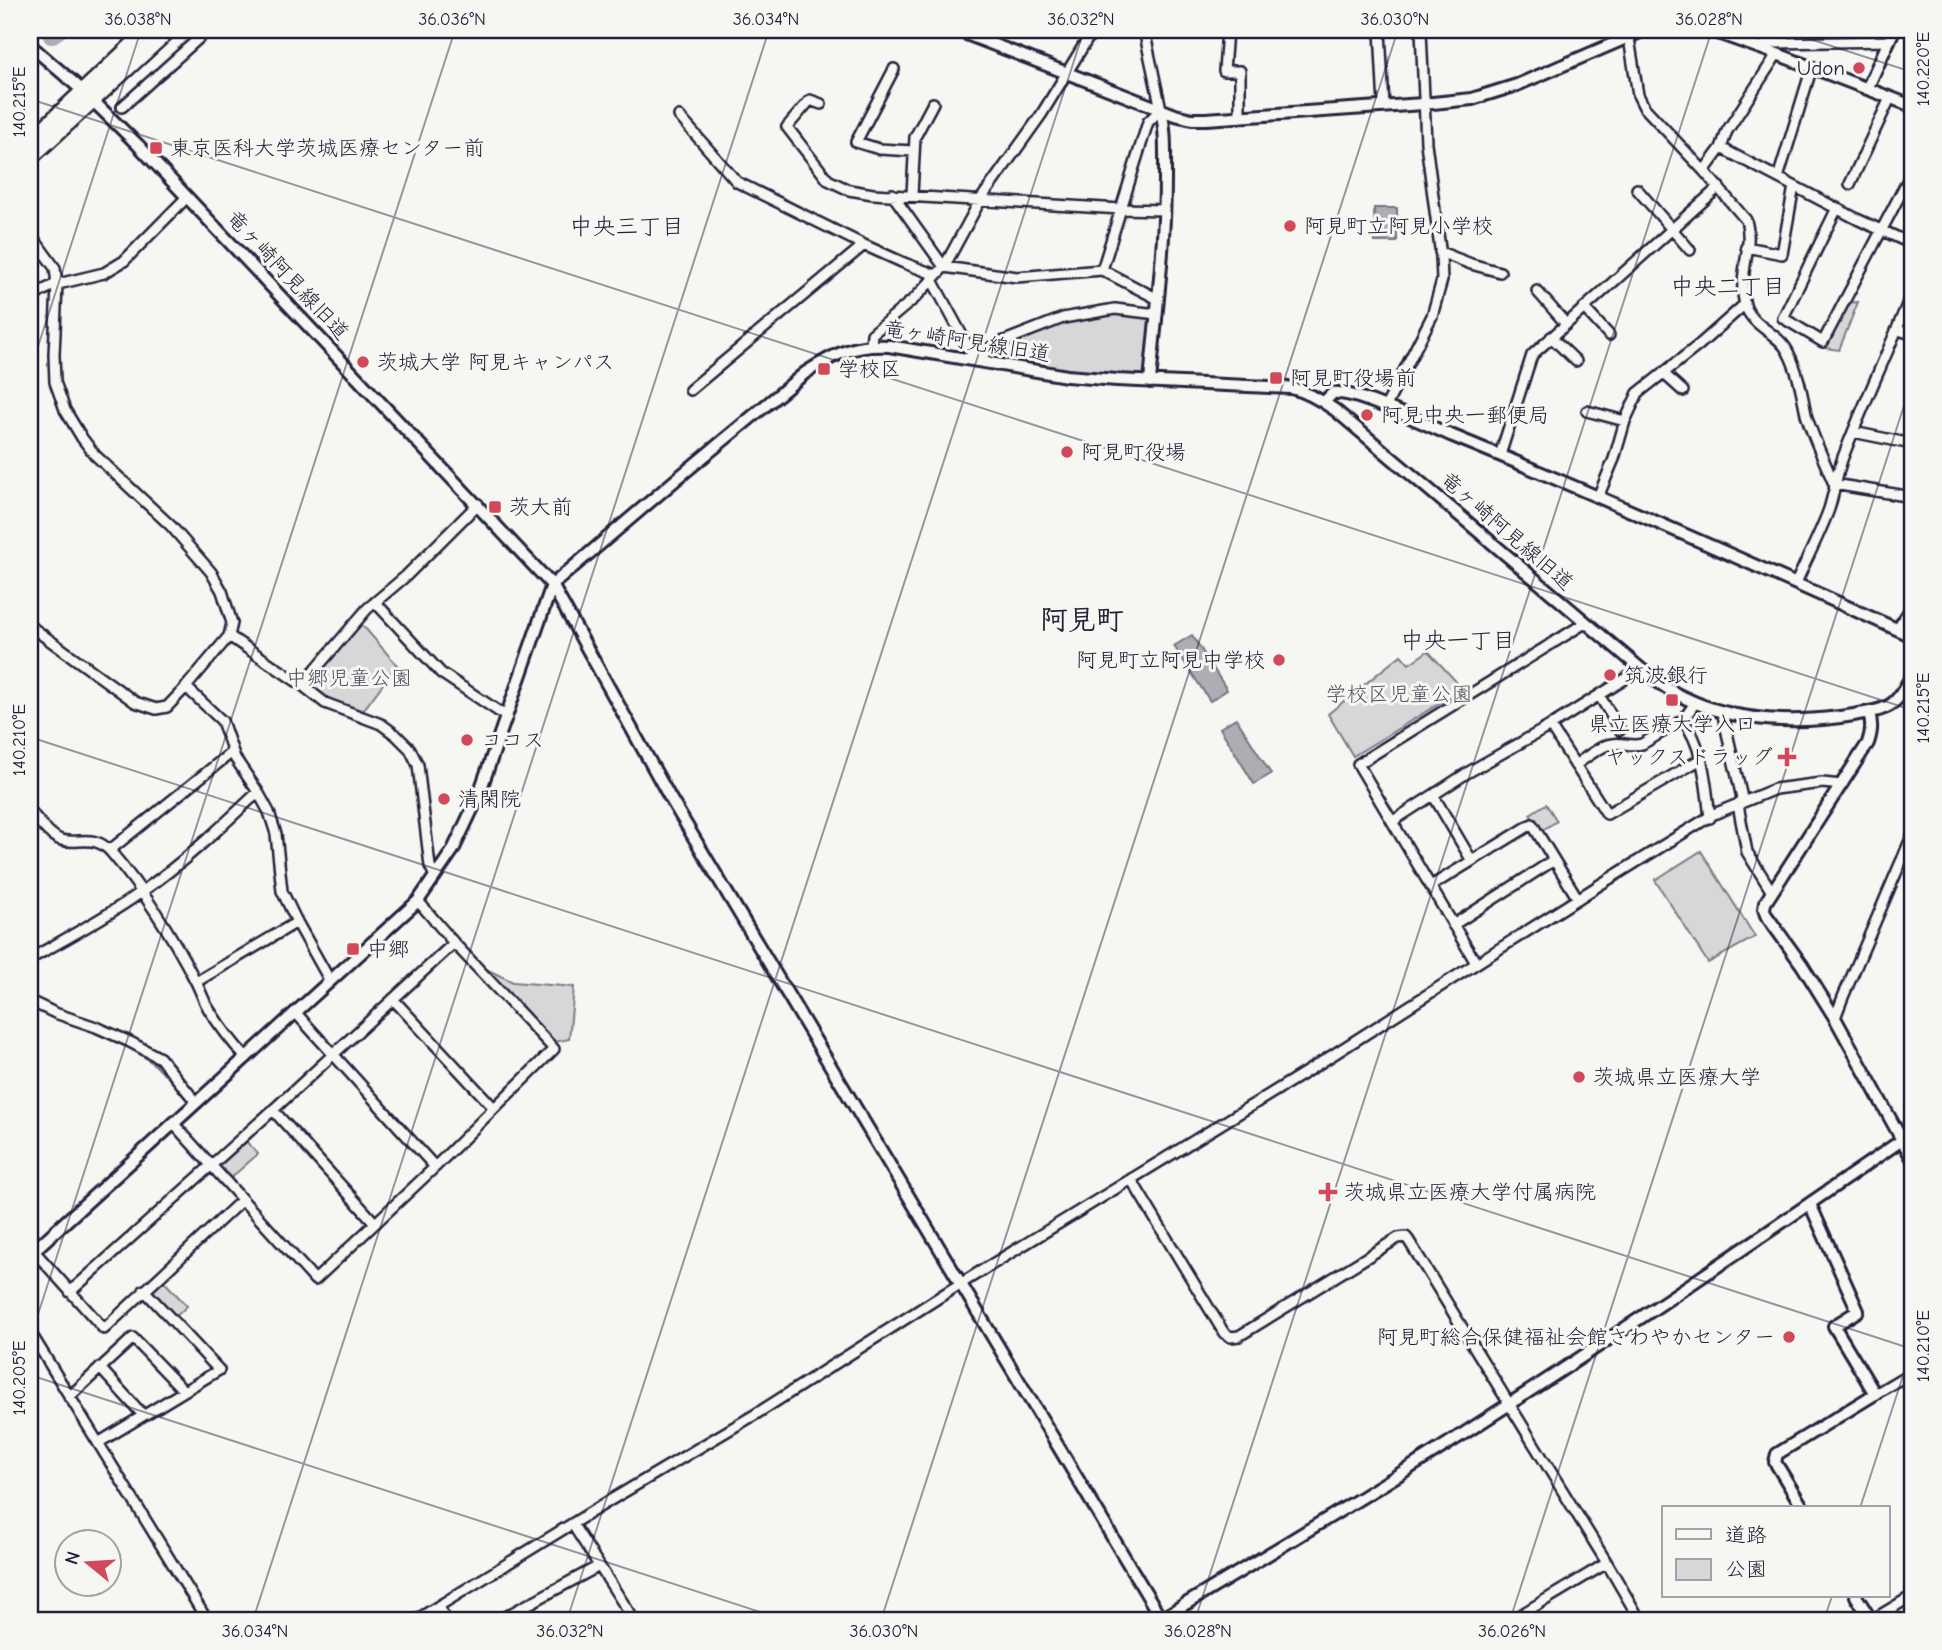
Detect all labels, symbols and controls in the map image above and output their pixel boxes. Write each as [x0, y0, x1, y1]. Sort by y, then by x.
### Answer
text: 36.038°N [104, 9, 172, 30]
text: 36.036°N [418, 9, 486, 30]
text: 36.034°N [733, 9, 799, 30]
text: 36.032°N [1047, 9, 1115, 30]
text: 36.030°N [1361, 9, 1429, 30]
text: 36.028°N [1675, 9, 1743, 30]
text: 140.220°E [1913, 32, 1934, 106]
place label: Udon [1797, 56, 1845, 80]
marker: Udon [1851, 60, 1867, 76]
text: 140.215°E [9, 66, 30, 138]
place label: 東京医科大学茨城医療センター前 [170, 136, 484, 160]
marker: 東京医科大学茨城医療センター前 [148, 140, 164, 156]
street label: 竜ヶ崎阿見線旧道 [222, 205, 354, 345]
district label: 中央三丁目 [570, 213, 685, 240]
place label: 阿見町立阿見小学校 [1304, 214, 1493, 238]
marker: 阿見町立阿見小学校 [1282, 218, 1298, 234]
district label: 中央二丁目 [1671, 273, 1786, 300]
street label: 竜ヶ崎阿見線旧道 [882, 316, 1052, 366]
place label: 茨城大学 阿見キャンパス [377, 350, 614, 374]
marker: 茨城大学 阿見キャンパス [355, 354, 371, 370]
place label: 学校区 [838, 357, 901, 381]
marker: 学校区 [816, 361, 832, 377]
place label: 阿見町役場前 [1290, 366, 1416, 390]
marker: 阿見町役場前 [1268, 370, 1284, 386]
place label: 阿見中央一郵便局 [1381, 403, 1549, 427]
marker: 阿見中央一郵便局 [1359, 407, 1375, 423]
place label: 阿見町役場 [1081, 440, 1186, 464]
marker: 阿見町役場 [1059, 444, 1075, 460]
street label: 竜ヶ崎阿見線旧道 [1436, 467, 1578, 595]
place label: 茨大前 [509, 495, 572, 519]
marker: 茨大前 [487, 499, 503, 515]
district label: 阿見町 [1040, 604, 1124, 636]
district label: 中央一丁目 [1401, 627, 1516, 654]
place label: 阿見町立阿見中学校 [1076, 648, 1265, 672]
marker: 阿見町立阿見中学校 [1271, 652, 1287, 668]
place label: 筑波銀行 [1624, 663, 1708, 687]
park label: 中郷児童公園 [286, 666, 412, 690]
marker: 筑波銀行 [1602, 667, 1618, 683]
text: 140.215°E [1913, 672, 1934, 744]
park label: 学校区児童公園 [1326, 682, 1473, 706]
marker: 県立医療大学入口 [1664, 692, 1680, 708]
text: 140.210°E [9, 704, 30, 776]
place label: 県立医療大学入口 [1588, 712, 1756, 736]
place label: ココス [481, 728, 544, 752]
marker: ココス [459, 732, 475, 748]
place label: ヤックスドラッグ [1605, 745, 1773, 769]
marker: ヤックスドラッグ [1779, 749, 1795, 765]
place label: 清閑院 [458, 787, 521, 811]
marker: 清閑院 [436, 791, 452, 807]
place label: 中郷 [367, 937, 409, 961]
marker: 中郷 [345, 941, 361, 957]
place label: 茨城県立医療大学 [1593, 1065, 1761, 1089]
marker: 茨城県立医療大学 [1571, 1069, 1587, 1085]
place label: 茨城県立医療大学付属病院 [1344, 1180, 1596, 1204]
marker: 茨城県立医療大学付属病院 [1318, 1182, 1338, 1202]
text: 140.210°E [1913, 1310, 1934, 1382]
place label: 阿見町総合保健福祉会館さわやかセンター [1377, 1325, 1775, 1349]
marker: 阿見町総合保健福祉会館さわやかセンター [1781, 1329, 1797, 1345]
text: 140.205°E [9, 1340, 30, 1415]
legend [1662, 1506, 1890, 1598]
text: 道路 [1725, 1523, 1767, 1547]
north arrow [52, 1528, 122, 1598]
text: N [60, 1549, 85, 1567]
text: 公園 [1725, 1557, 1767, 1581]
text: 36.034°N [222, 1621, 288, 1642]
text: 36.032°N [536, 1621, 604, 1642]
text: 36.030°N [850, 1621, 918, 1642]
text: 36.028°N [1164, 1621, 1232, 1642]
text: 36.026°N [1478, 1621, 1546, 1642]

